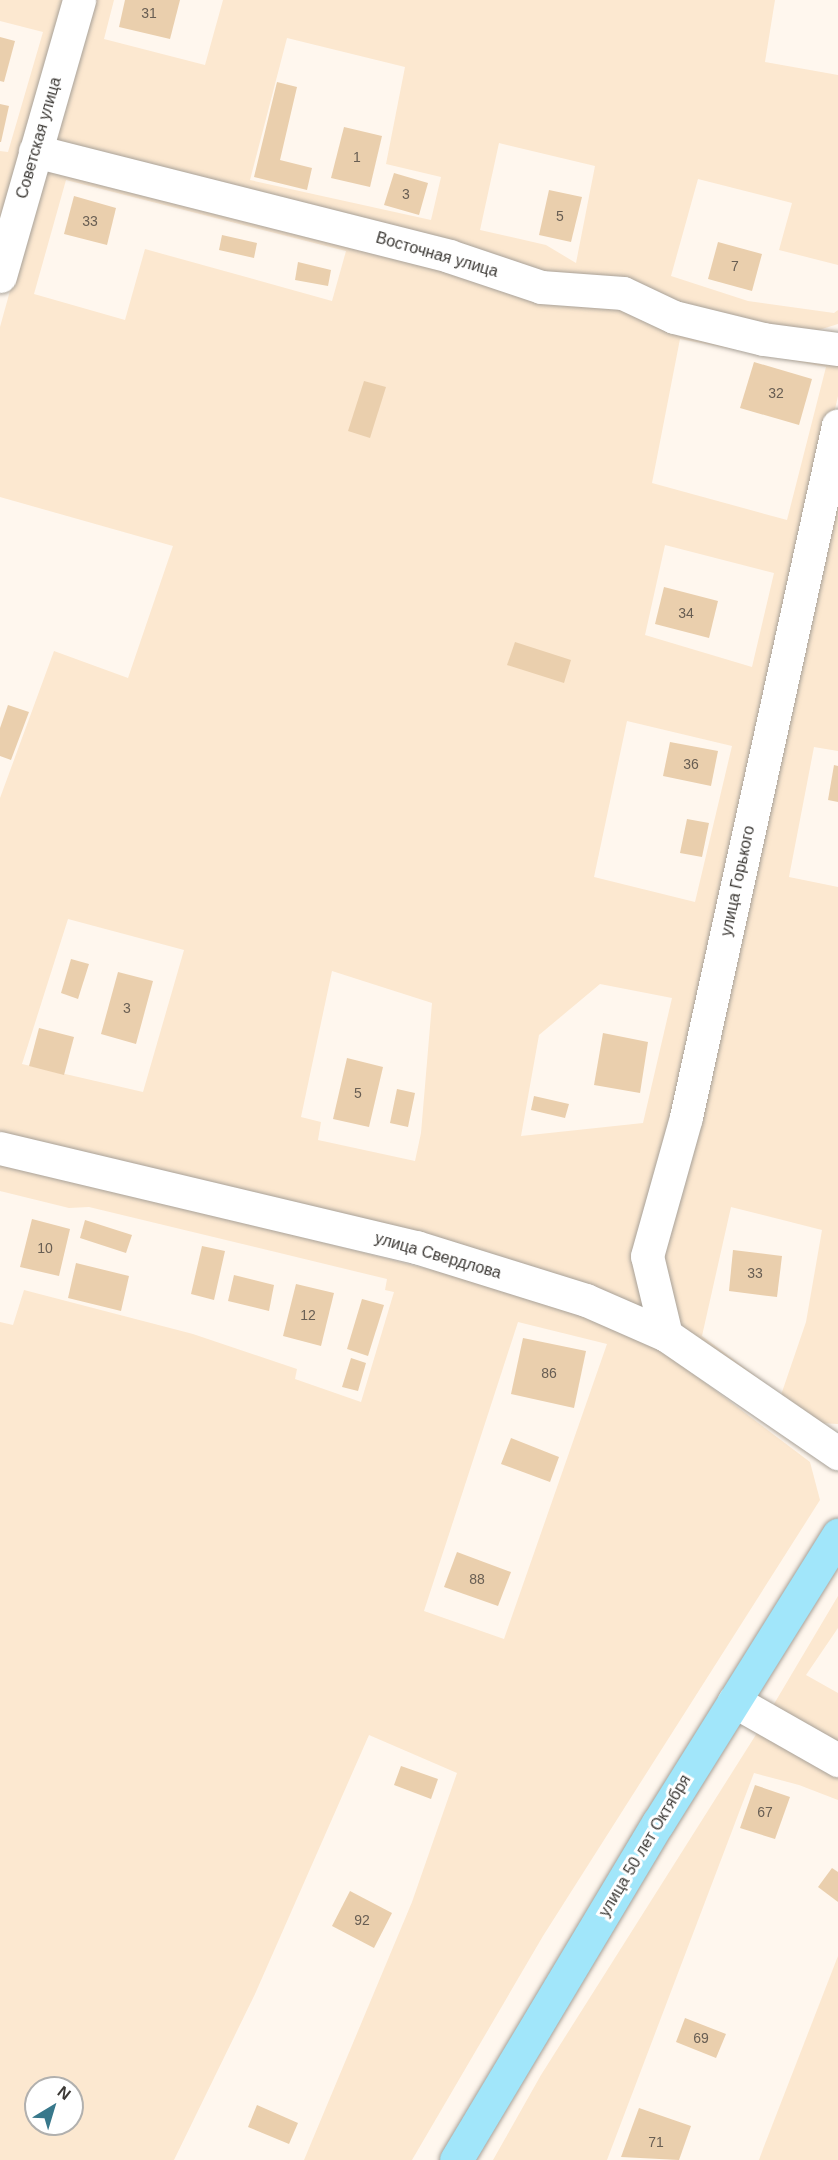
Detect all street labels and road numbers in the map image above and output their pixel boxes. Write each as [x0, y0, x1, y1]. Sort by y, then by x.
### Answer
street label: Советская улица [12, 75, 66, 201]
street label: Восточная улица [374, 228, 500, 282]
street label: улица Горького [717, 824, 759, 938]
street label: улица Свердлова [373, 1229, 503, 1283]
street label: улица 50 лет Октября [595, 1771, 695, 1921]

